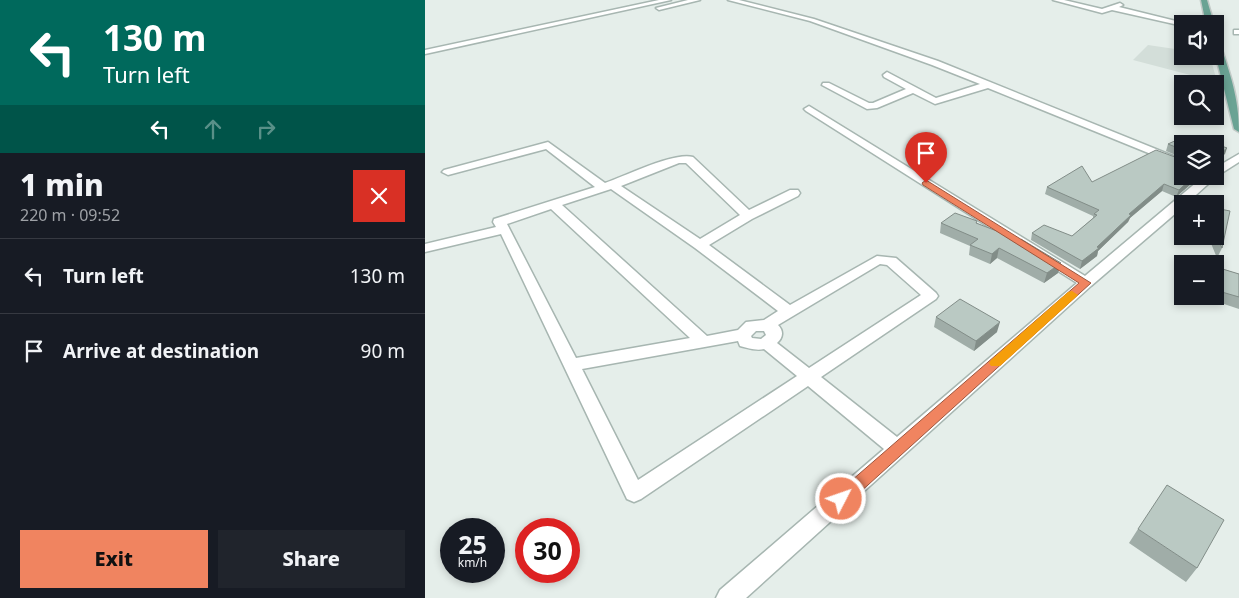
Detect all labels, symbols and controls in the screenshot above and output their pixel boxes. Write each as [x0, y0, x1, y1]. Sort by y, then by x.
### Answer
text: 130 m [103, 14, 206, 61]
map controls [1174, 15, 1224, 305]
button: sound [1174, 15, 1224, 65]
icon: left [20, 20, 85, 85]
text: Turn left [103, 59, 190, 89]
button: search [1174, 75, 1224, 125]
icon: left [146, 115, 174, 143]
icon: ahead [199, 115, 227, 143]
icon: right [252, 115, 280, 143]
pin [905, 132, 947, 183]
button: layers [1174, 135, 1224, 185]
icon: arrive [912, 139, 940, 167]
text: 1 min [20, 164, 104, 205]
button: close [353, 170, 405, 222]
button: + [1174, 195, 1224, 245]
text: 220 m · 09:52 [20, 204, 120, 226]
button: − [1174, 255, 1224, 305]
icon: left [20, 262, 48, 290]
text: Turn left [63, 263, 144, 289]
text: 130 m [350, 263, 405, 289]
icon: arrive [20, 337, 48, 365]
text: Arrive at destination [63, 338, 259, 364]
text: 90 m [361, 338, 405, 364]
position arrow [814, 472, 866, 524]
speed limit sign: 30 [515, 518, 580, 583]
text: 25 [458, 527, 487, 561]
button: Exit [20, 530, 208, 588]
button: Share [218, 530, 405, 588]
text: km/h [458, 554, 487, 571]

